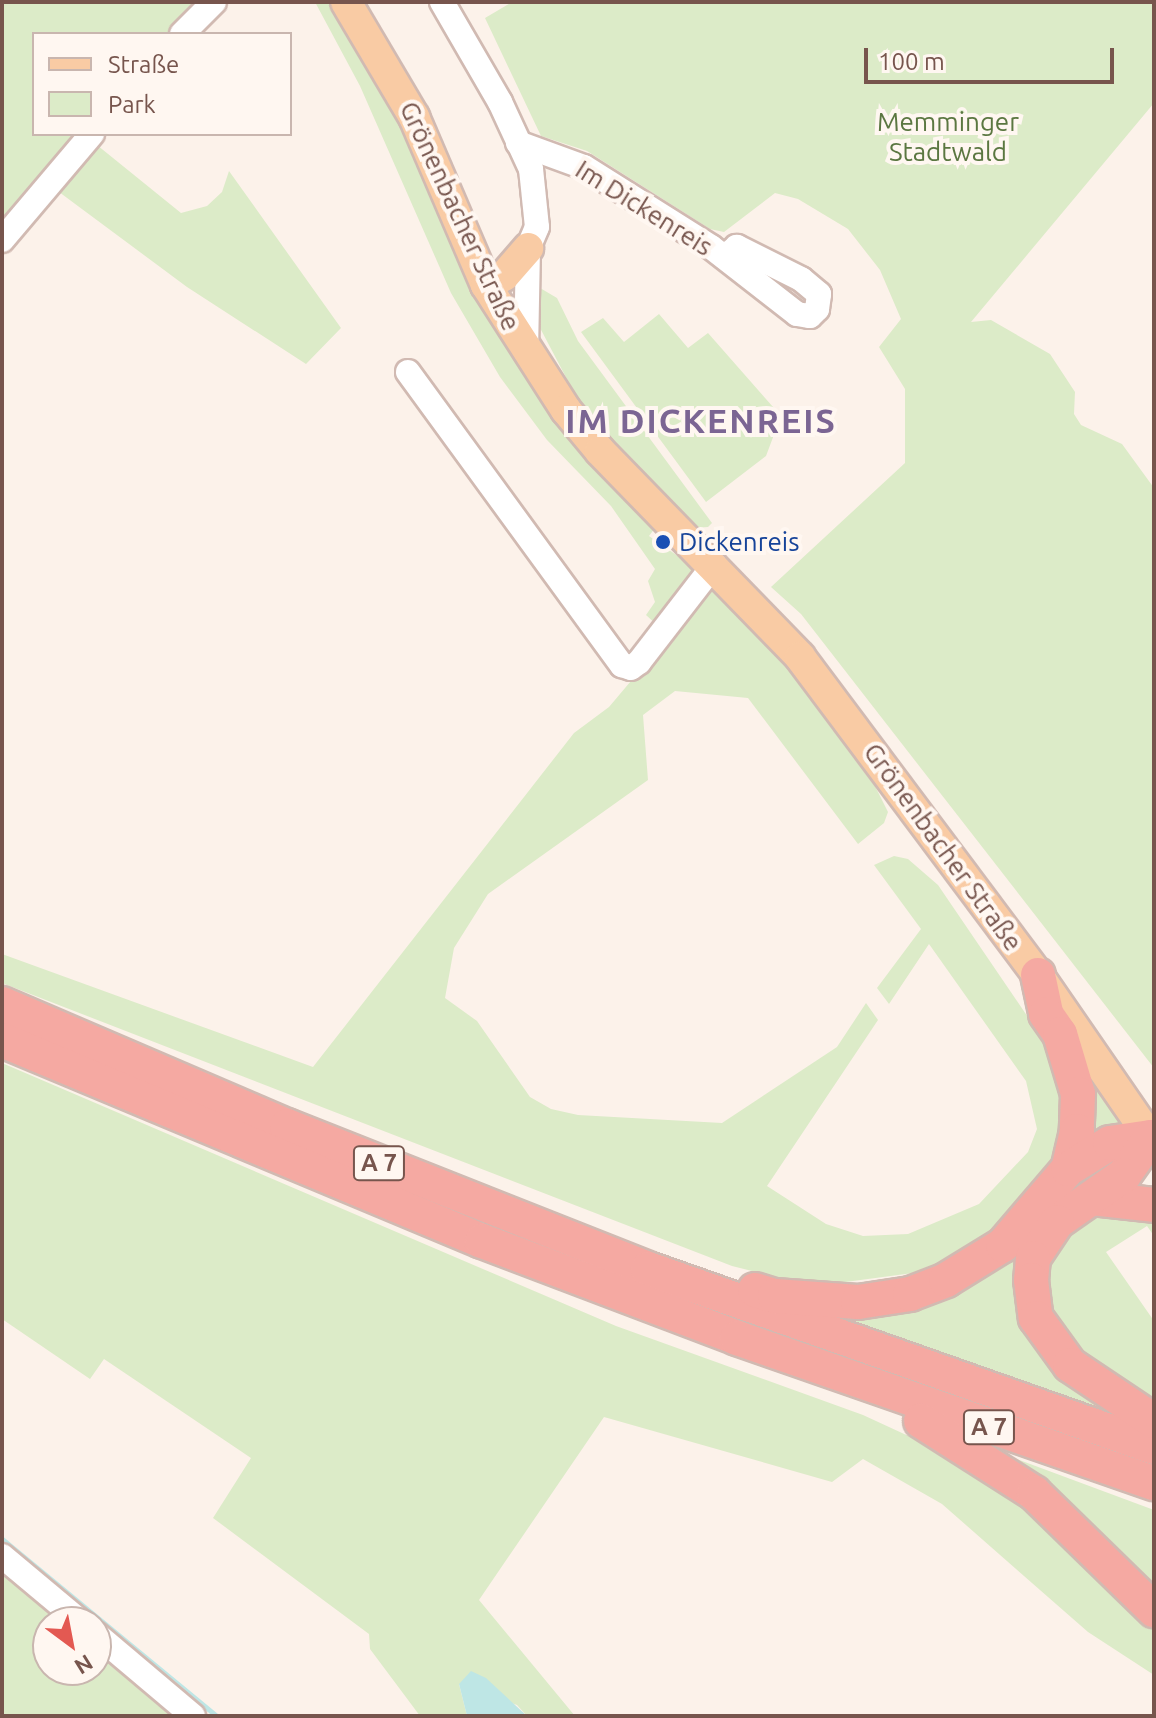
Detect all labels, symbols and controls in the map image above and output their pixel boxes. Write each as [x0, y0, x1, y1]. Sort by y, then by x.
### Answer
legend [32, 32, 292, 136]
scale bar [868, 32, 1118, 82]
text: 100 m [878, 48, 945, 75]
text: Straße [108, 51, 179, 78]
text: Park [108, 91, 156, 118]
street label: Grönenbacher Straße [393, 97, 527, 335]
park label: Memminger Stadtwald [877, 106, 1019, 168]
street label: Im Dickenreis [570, 154, 718, 262]
district label: IM DICKENREIS [565, 401, 837, 441]
place label: Dickenreis [679, 526, 799, 558]
marker: Dickenreis [654, 533, 672, 551]
street label: Grönenbacher Straße [857, 737, 1029, 957]
road number: A 7 [351, 1143, 407, 1183]
road number: A 7 [961, 1407, 1017, 1447]
north arrow [32, 1606, 112, 1686]
text: N [70, 1650, 98, 1680]

